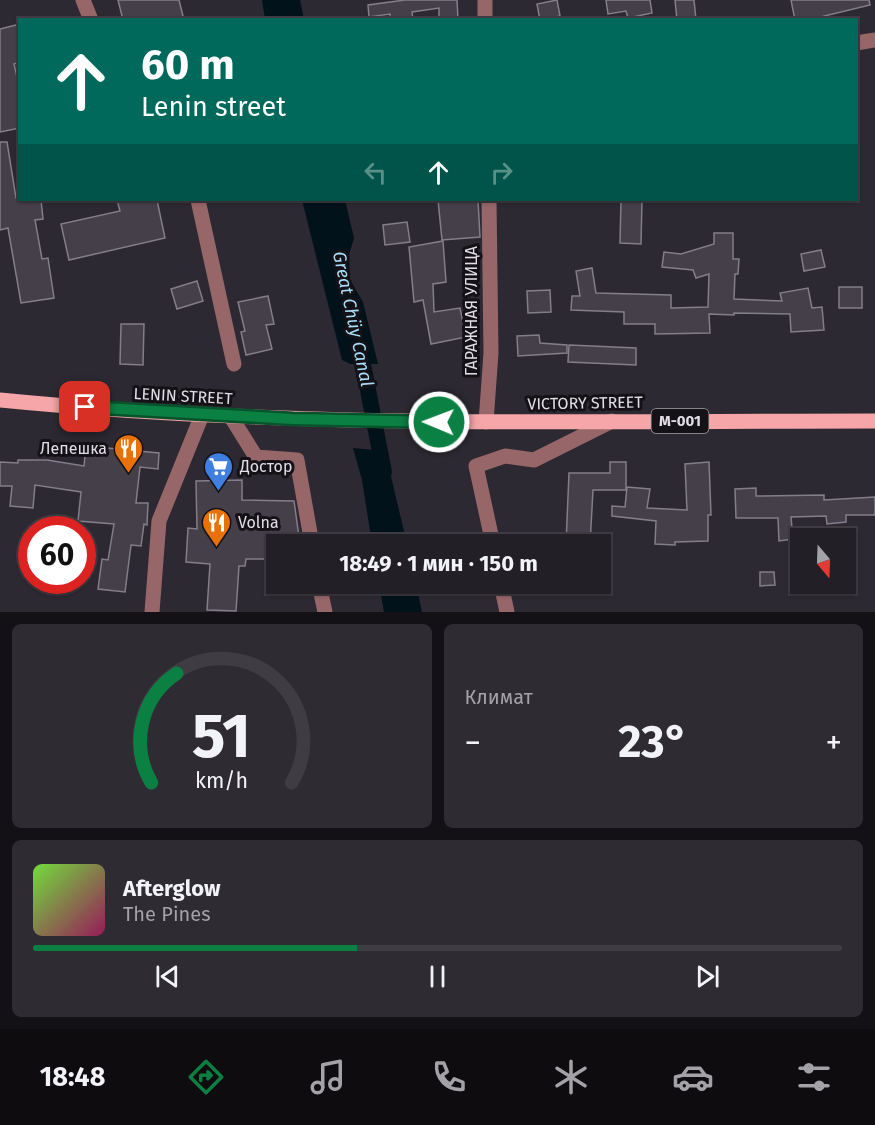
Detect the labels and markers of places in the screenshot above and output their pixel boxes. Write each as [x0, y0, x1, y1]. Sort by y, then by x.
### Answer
pin [59, 381, 110, 432]
restaurant icon: Лепешка [112, 432, 144, 474]
place label: Лепешка [40, 439, 107, 458]
supermarket icon: Достор [203, 450, 235, 492]
place label: Достор [239, 457, 292, 476]
restaurant icon: Volna [201, 506, 233, 548]
place label: Volna [238, 513, 279, 532]

